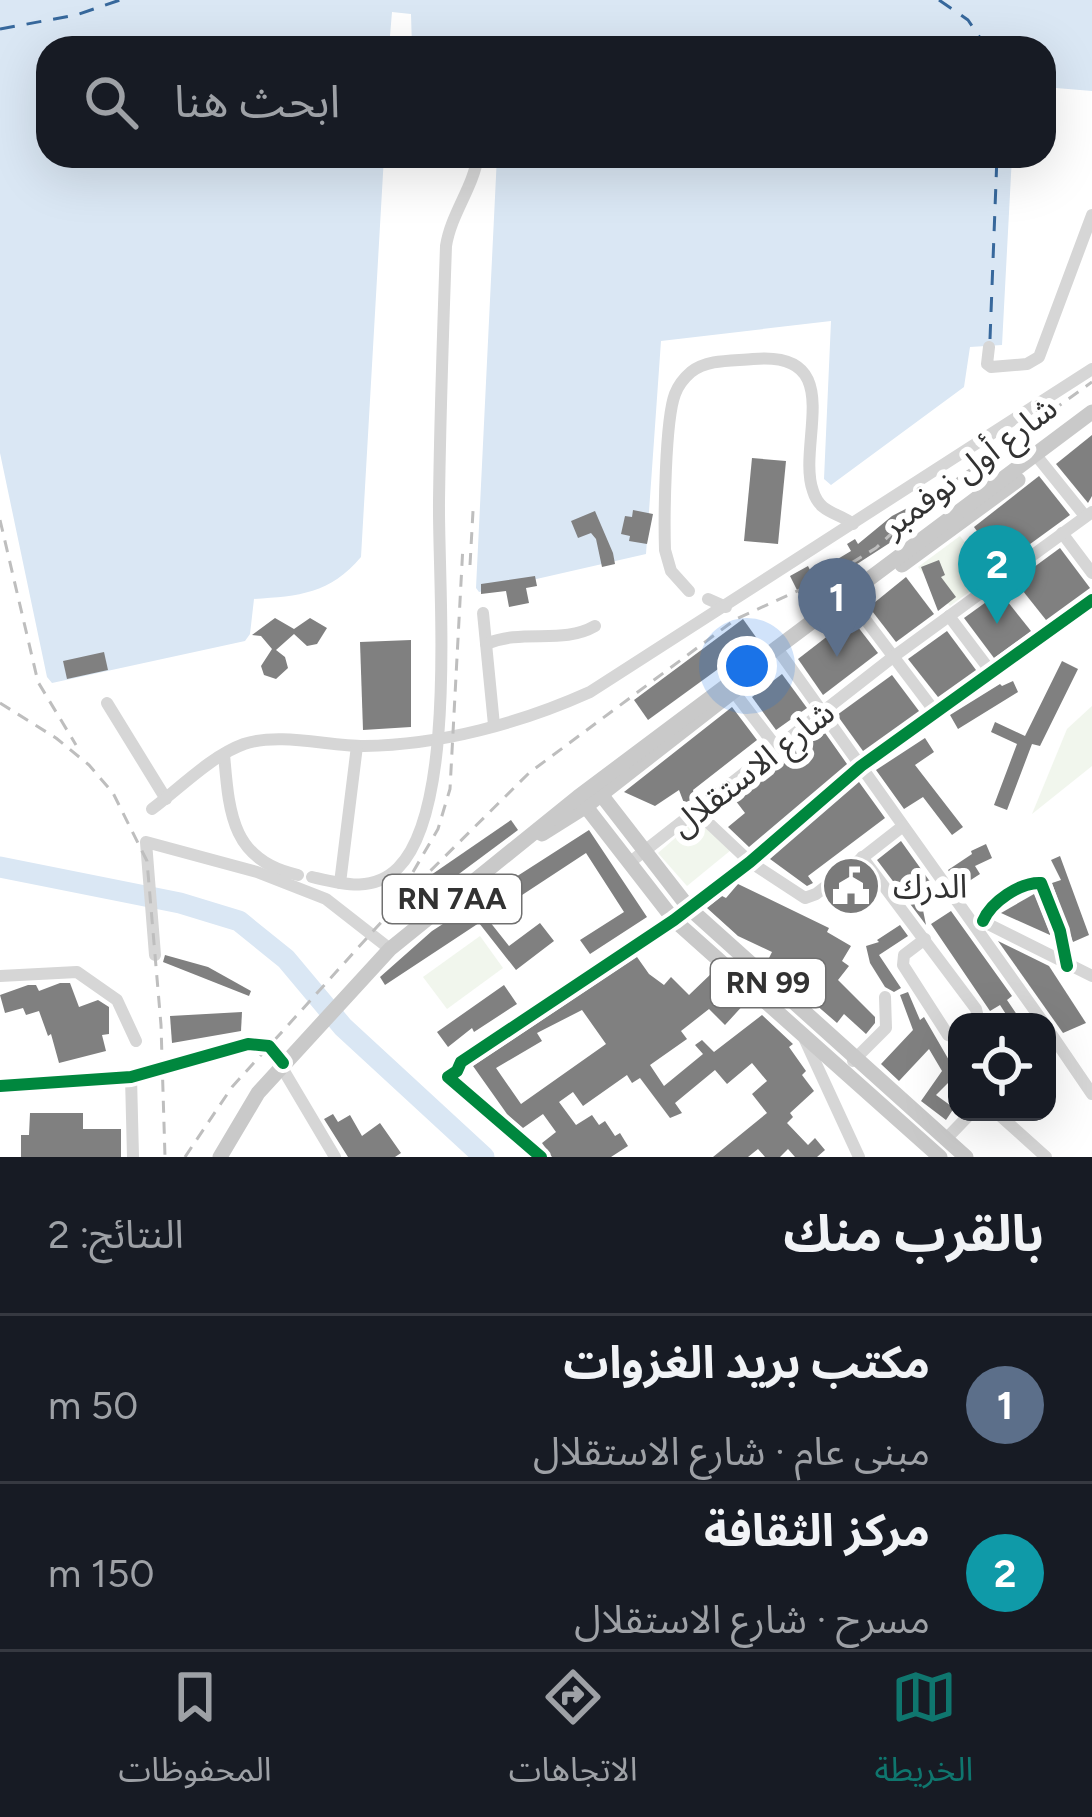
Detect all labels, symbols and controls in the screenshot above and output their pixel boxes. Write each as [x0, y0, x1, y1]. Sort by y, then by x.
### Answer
search box [36, 36, 1056, 168]
icon: search [78, 69, 144, 135]
text: ابحث هنا [174, 74, 340, 128]
street label: شارع أول نوفمبر [873, 388, 1067, 549]
pin: 2 [958, 525, 1036, 624]
pin: 1 [798, 558, 876, 657]
your location [717, 636, 777, 696]
street label: شارع الاستقلال [663, 692, 845, 848]
public building icon: الدرك [820, 855, 882, 917]
place label: الدرك [893, 867, 967, 906]
road number: RN 7AA [383, 875, 521, 923]
road number: RN 99 [711, 959, 825, 1007]
map controls [948, 1013, 1056, 1121]
button: locate [948, 1013, 1056, 1121]
text: بالقرب منك [783, 1203, 1044, 1264]
text: النتائج: 2 [48, 1211, 184, 1258]
text: مكتب بريد الغزوات [563, 1335, 930, 1389]
text: 50 m [48, 1382, 138, 1429]
text: 1 [997, 1382, 1013, 1429]
text: مبنى عام · شارع الاستقلال [533, 1428, 930, 1475]
text: مركز الثقافة [704, 1503, 930, 1557]
text: 150 m [48, 1550, 154, 1597]
text: 2 [994, 1550, 1016, 1597]
text: مسرح · شارع الاستقلال [574, 1596, 930, 1643]
tab: المحفوظات [119, 1664, 272, 1805]
tab: الاتجاهات [509, 1664, 638, 1805]
tab: الخريطة [875, 1664, 973, 1805]

